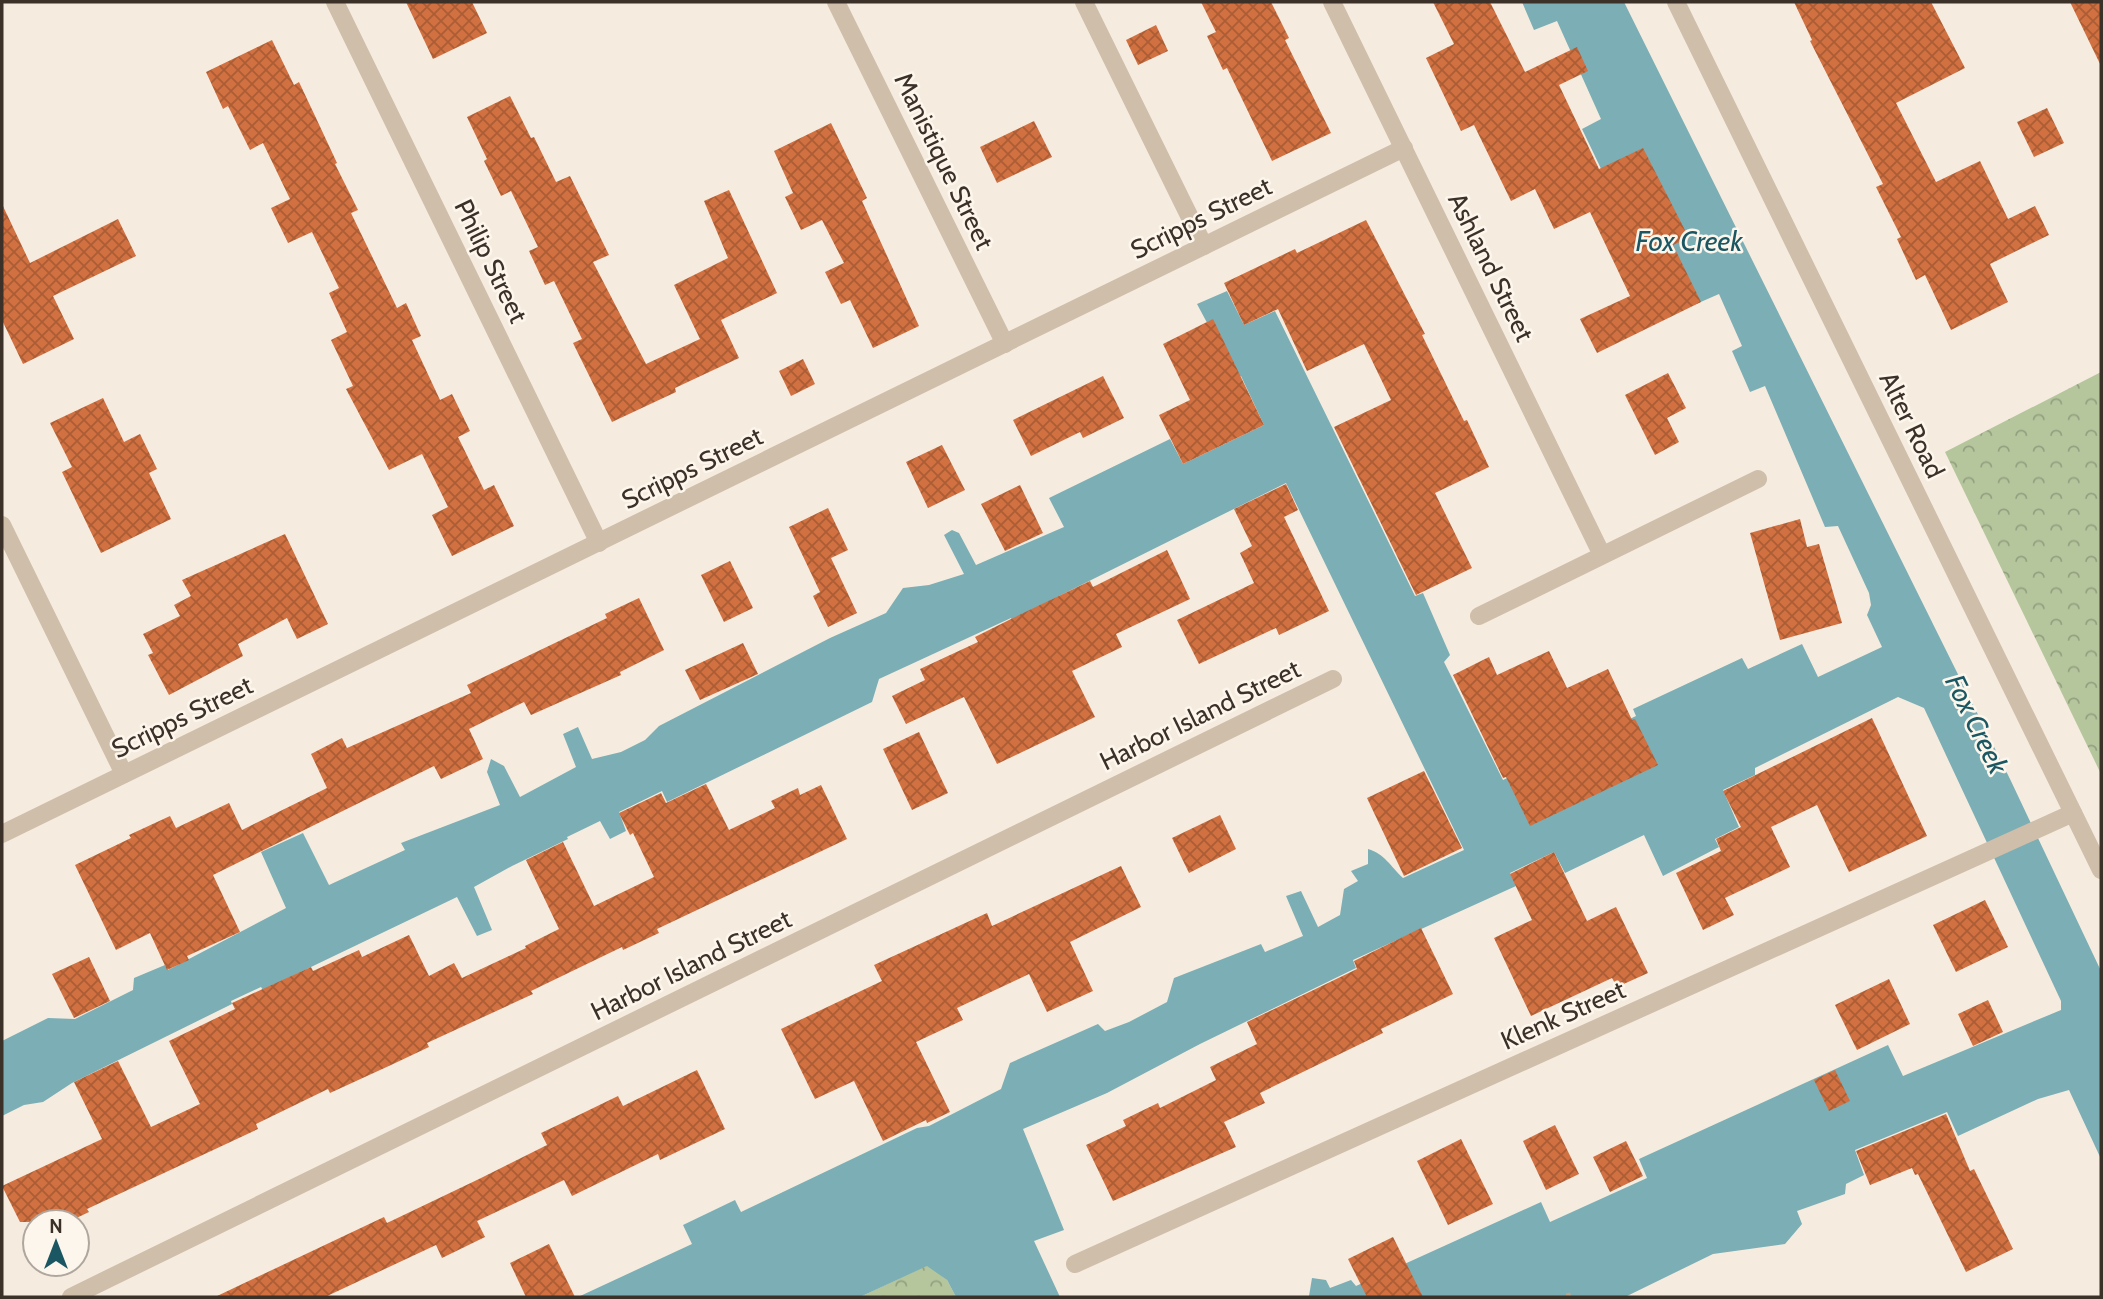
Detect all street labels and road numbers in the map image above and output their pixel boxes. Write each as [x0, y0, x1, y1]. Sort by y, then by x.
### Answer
street label: Manistique Street [887, 67, 1001, 255]
street label: Scripps Street [1125, 170, 1277, 266]
street label: Ashland Street [1441, 188, 1541, 347]
street label: Philip Street [447, 194, 535, 328]
street label: Alter Road [1873, 367, 1951, 483]
street label: Scripps Street [616, 420, 768, 516]
street label: Harbor Island Street [1095, 653, 1306, 777]
street label: Scripps Street [106, 669, 258, 765]
street label: Harbor Island Street [586, 903, 797, 1027]
street label: Klenk Street [1496, 973, 1630, 1057]

